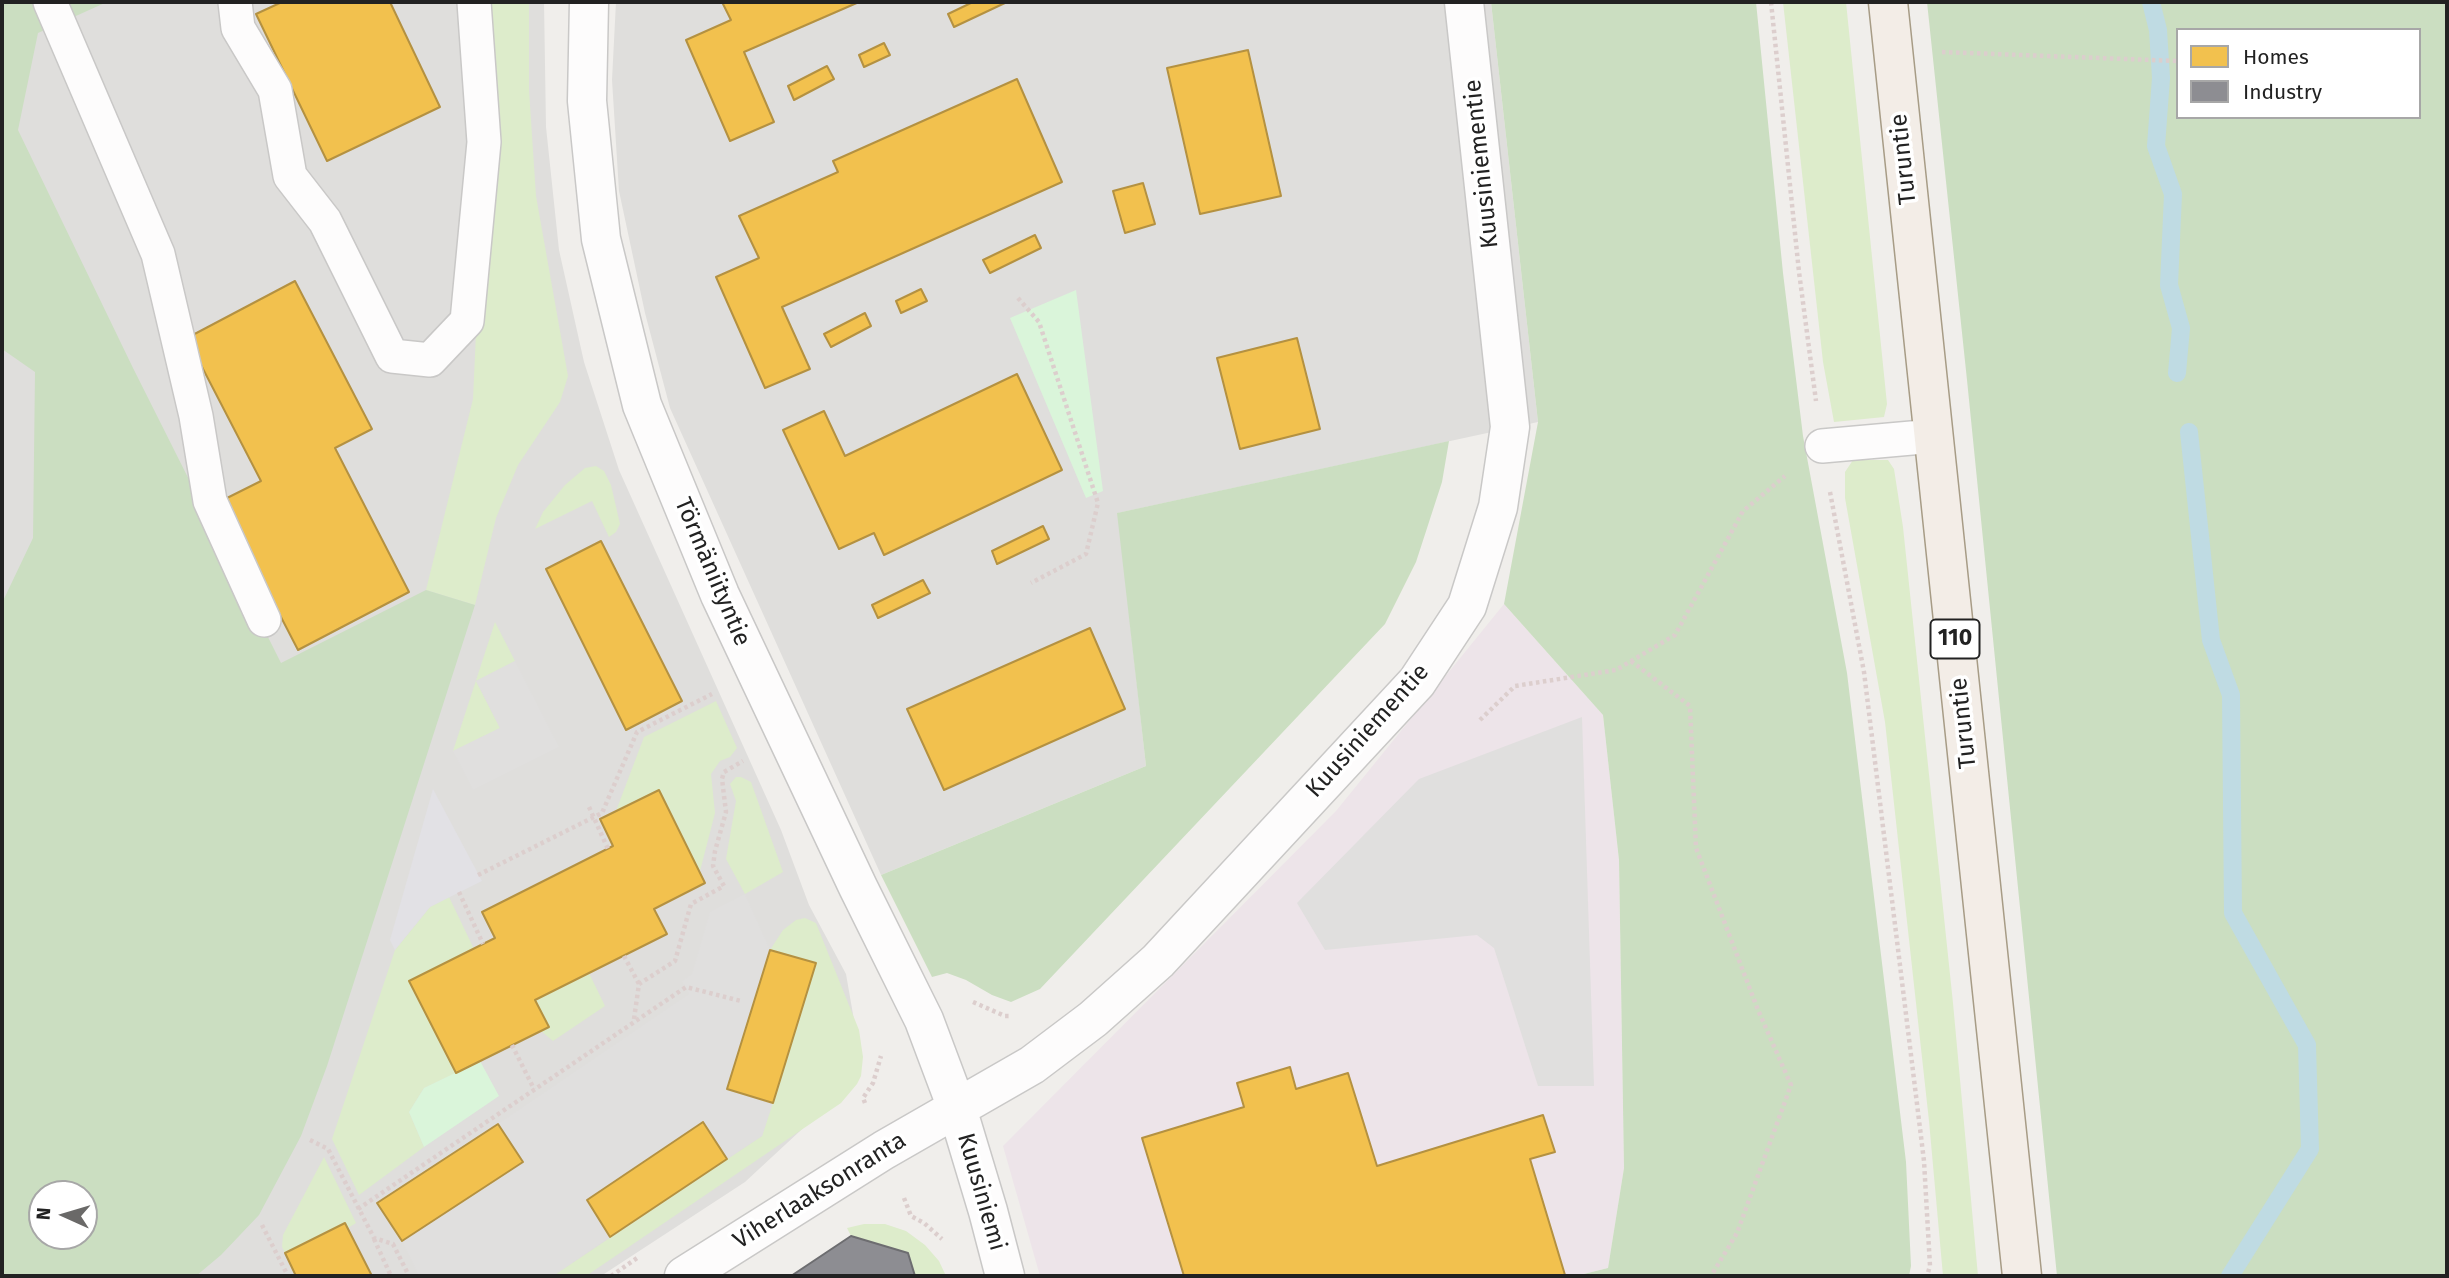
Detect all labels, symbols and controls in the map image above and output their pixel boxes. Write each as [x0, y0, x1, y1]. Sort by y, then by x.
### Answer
legend [2176, 28, 2421, 119]
text: Homes [2243, 44, 2309, 70]
street label: Kuusiniementie [1459, 78, 1505, 250]
text: Industry [2243, 79, 2322, 105]
street label: Turuntie [1885, 112, 1923, 206]
street label: Törmäniityntie [668, 493, 756, 651]
road number: 110 [1930, 620, 1980, 659]
street label: Kuusiniementie [1300, 658, 1436, 804]
street label: Turuntie [1945, 676, 1983, 770]
street label: Viherlaaksonranta [728, 1126, 912, 1256]
street label: Kuusiniemi [950, 1130, 1012, 1254]
north arrow [28, 1180, 98, 1250]
text: N [32, 1207, 55, 1221]

